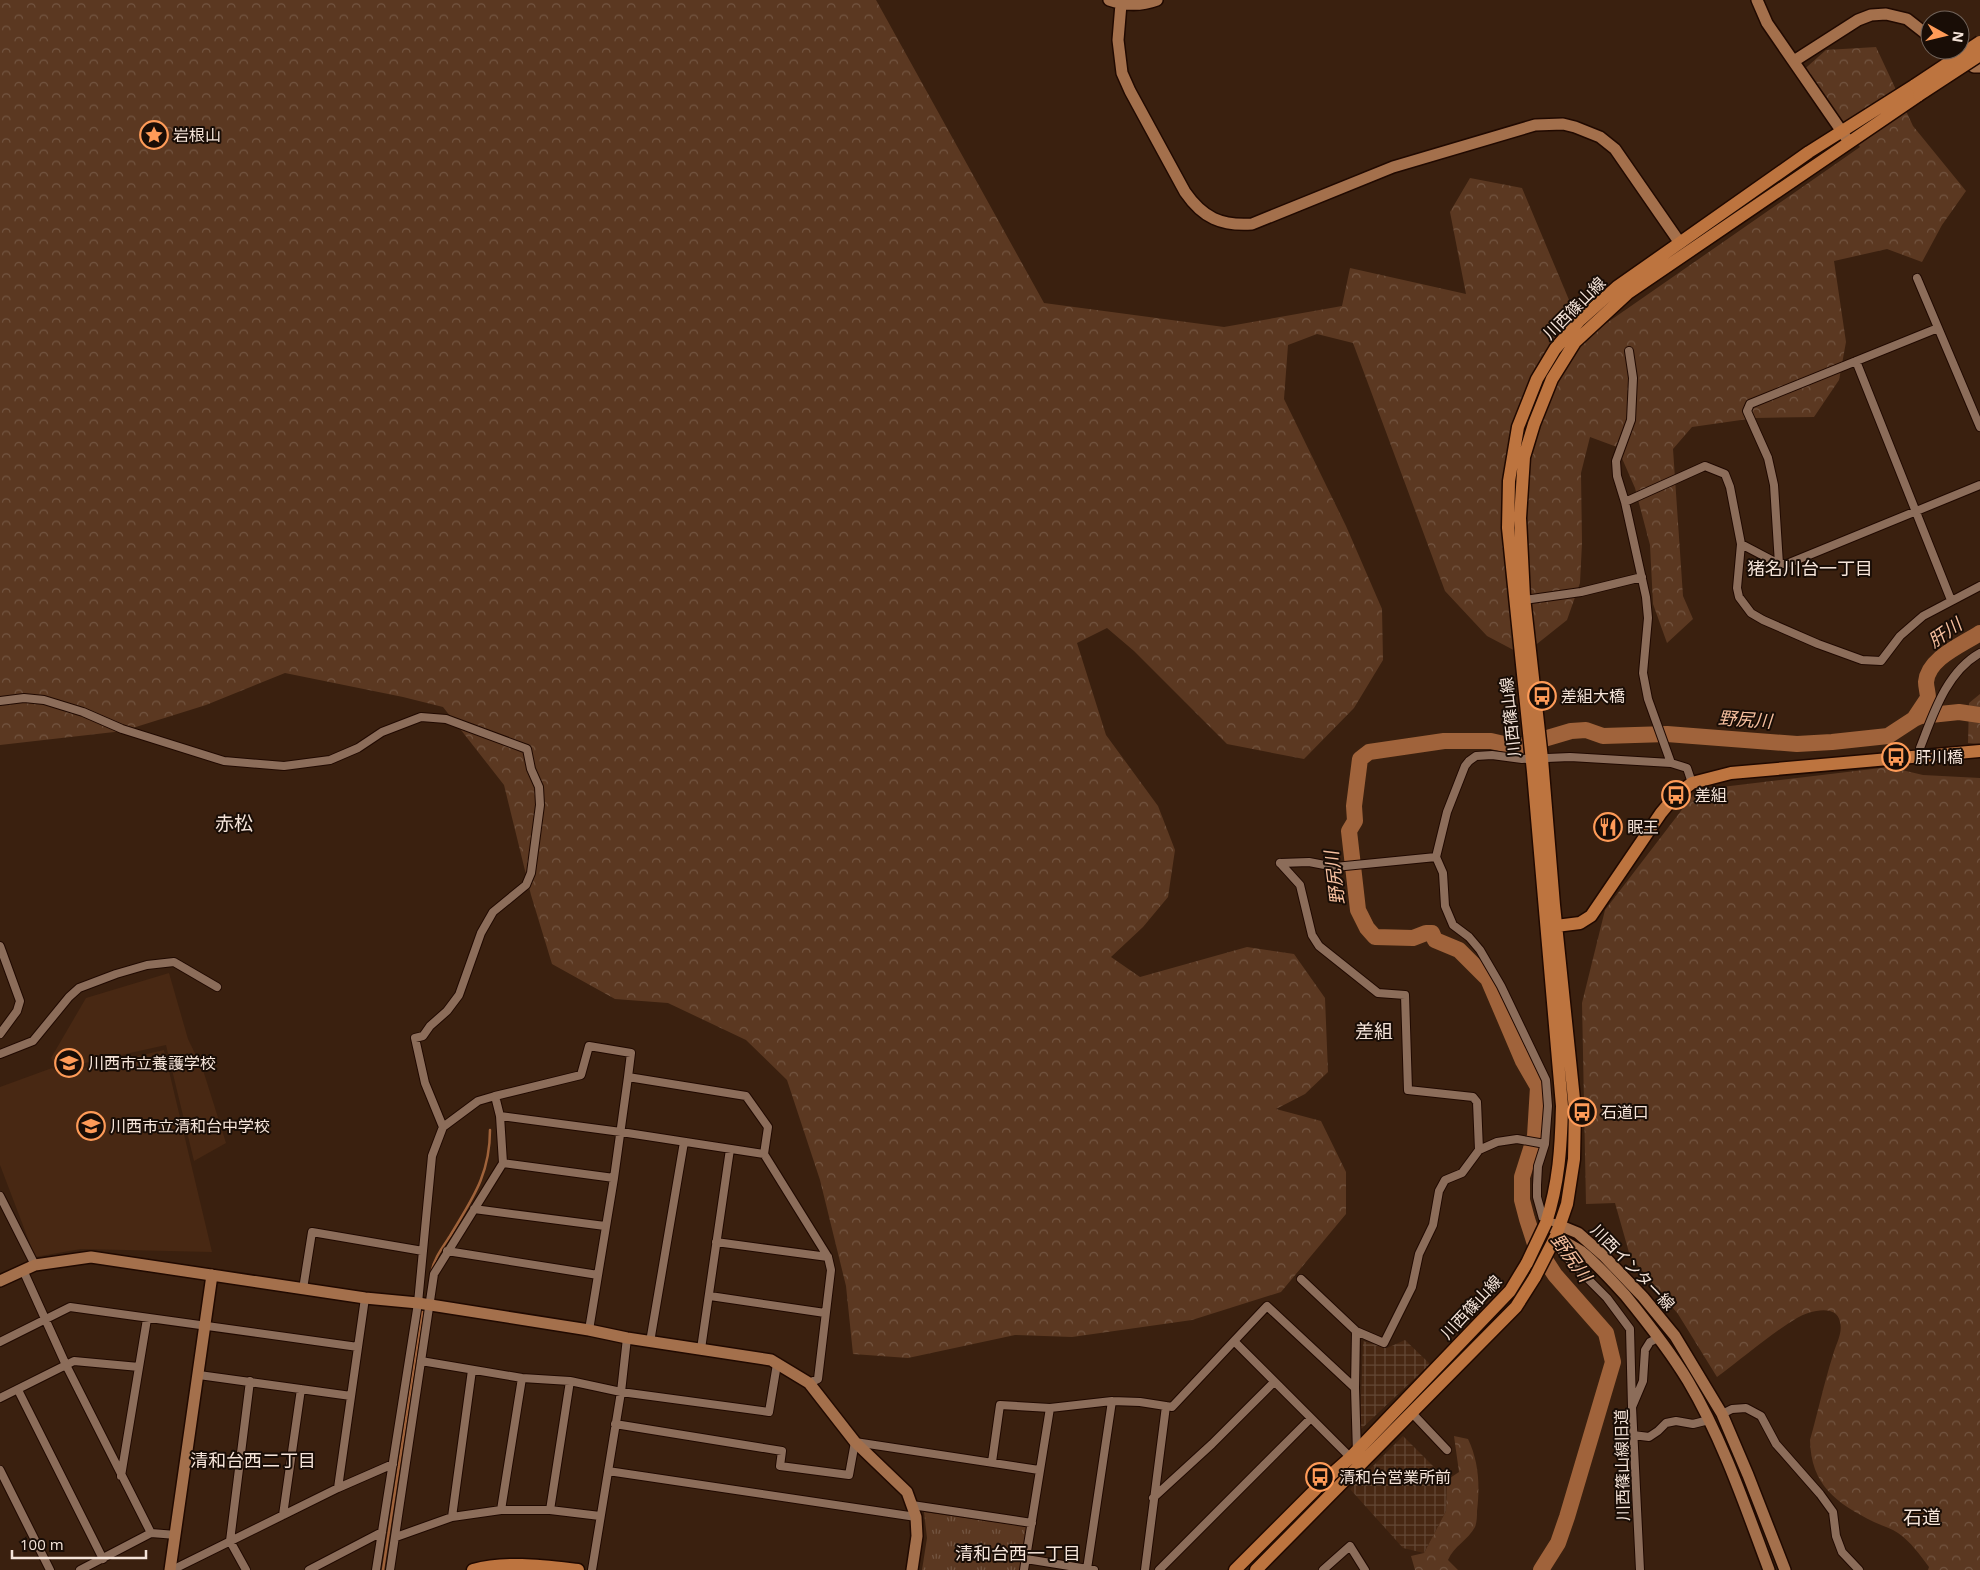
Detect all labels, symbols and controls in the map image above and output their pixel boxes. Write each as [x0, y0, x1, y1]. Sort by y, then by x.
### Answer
north arrow [1920, 10, 1970, 60]
text: N [1948, 30, 1969, 44]
place icon: 岩根山 [139, 120, 169, 150]
place label: 岩根山 [173, 124, 221, 146]
street label: 川西篠山線 [1538, 272, 1610, 344]
district label: 猪名川台一丁目 [1747, 556, 1873, 580]
water label: 肝川 [1923, 611, 1968, 652]
street label: 川西篠山線 [1495, 676, 1525, 758]
bus stop icon: 差組大橋 [1527, 681, 1557, 711]
place label: 差組大橋 [1561, 685, 1625, 707]
water label: 野尻川 [1717, 705, 1775, 733]
bus stop icon: 肝川橋 [1881, 742, 1911, 772]
place label: 肝川橋 [1915, 746, 1963, 768]
bus stop icon: 差組 [1661, 780, 1691, 810]
place label: 差組 [1695, 784, 1727, 806]
district label: 赤松 [215, 810, 253, 836]
restaurant icon: 眠王 [1593, 812, 1623, 842]
place label: 眠王 [1627, 816, 1659, 838]
water label: 野尻川 [1319, 848, 1349, 906]
district label: 差組 [1355, 1018, 1393, 1044]
school or university icon: 川西市立養護学校 [54, 1048, 84, 1078]
place label: 川西市立養護学校 [88, 1052, 216, 1074]
bus stop icon: 石道口 [1567, 1097, 1597, 1127]
place label: 石道口 [1601, 1101, 1649, 1123]
school or university icon: 川西市立清和台中学校 [76, 1111, 106, 1141]
place label: 川西市立清和台中学校 [110, 1115, 270, 1137]
street label: 川西インター線 [1586, 1219, 1680, 1315]
water label: 野尻川 [1546, 1229, 1599, 1288]
street label: 川西篠山線 [1436, 1270, 1506, 1344]
street label: 川西篠山線旧道 [1610, 1409, 1634, 1521]
district label: 清和台西二丁目 [190, 1448, 316, 1472]
bus stop icon: 清和台営業所前 [1305, 1462, 1335, 1492]
place label: 清和台営業所前 [1339, 1466, 1451, 1488]
district label: 石道 [1903, 1504, 1941, 1530]
scale bar [12, 1528, 146, 1560]
text: 100 m [20, 1534, 64, 1554]
district label: 清和台西一丁目 [955, 1541, 1081, 1565]

